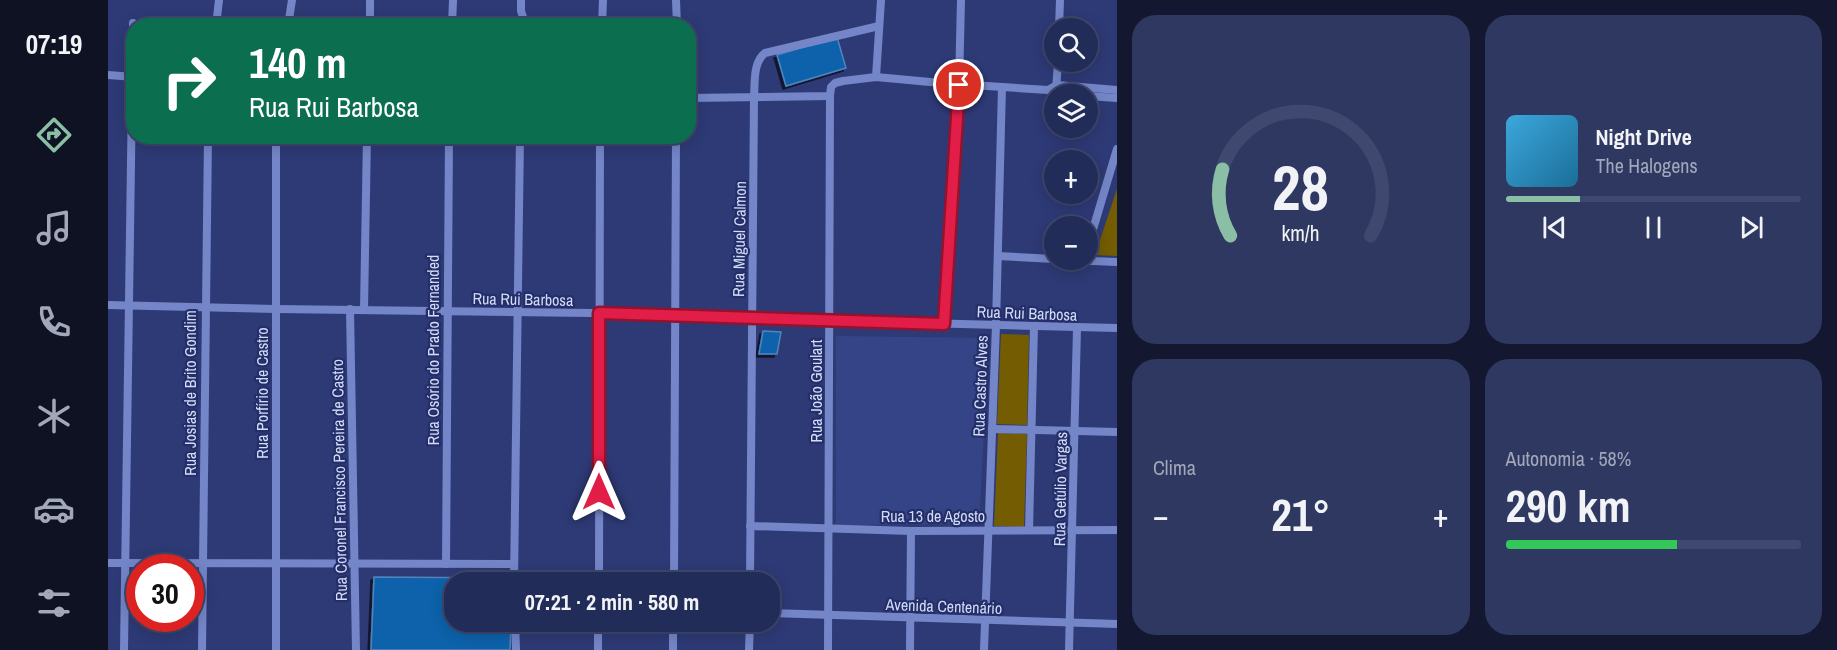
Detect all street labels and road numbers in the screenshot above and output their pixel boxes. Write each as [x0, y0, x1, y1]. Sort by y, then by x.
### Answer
street label: Rua Miguel Calmon [727, 181, 751, 297]
street label: Rua Osório do Prado Fernanded [422, 255, 444, 445]
street label: Rua Rui Barbosa [472, 287, 574, 311]
street label: Rua Rui Barbosa [976, 300, 1078, 326]
street label: Rua Josias de Brito Gondim [179, 310, 201, 476]
street label: Rua Porfírio de Castro [251, 327, 273, 459]
street label: Rua Castro Alves [967, 335, 993, 437]
street label: Rua João Goulart [805, 339, 827, 442]
street label: Rua Coronel Francisco Pereira de Castro [326, 359, 352, 601]
street label: Rua Getúlio Vargas [1048, 432, 1072, 546]
street label: Rua 13 de Agosto [881, 505, 985, 527]
street label: Avenida Centenário [884, 593, 1003, 619]

